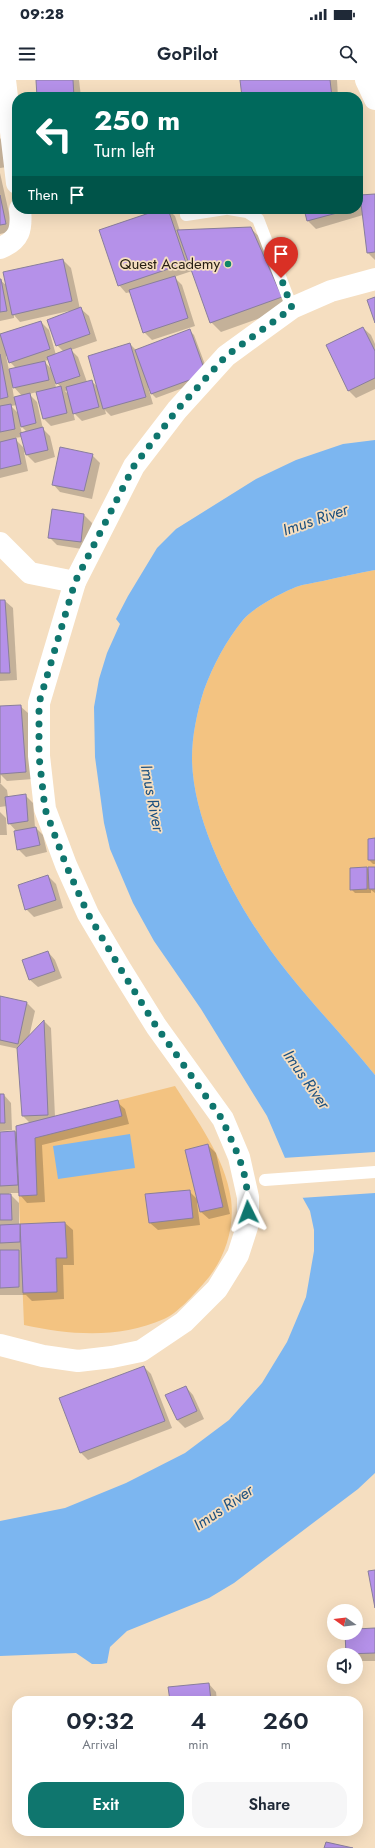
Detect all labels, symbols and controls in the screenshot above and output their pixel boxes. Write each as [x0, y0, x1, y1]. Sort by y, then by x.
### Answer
text: 09:28 [20, 3, 64, 25]
text: GoPilot [157, 41, 218, 67]
icon: menu [16, 43, 38, 65]
icon: search [337, 43, 359, 65]
text: 250 m [94, 100, 180, 141]
icon: left [28, 108, 80, 160]
text: Turn left [94, 138, 154, 164]
text: Then [28, 184, 58, 206]
icon: arrive [66, 184, 88, 206]
pin [264, 237, 298, 278]
icon: arrive [270, 243, 292, 265]
place label: Quest Academy [120, 253, 220, 275]
marker: Quest Academy [223, 259, 233, 269]
water label: Imus River [279, 497, 353, 541]
water label: Imus River [135, 763, 171, 835]
water label: Imus River [278, 1045, 336, 1115]
position arrow [227, 1191, 269, 1233]
water label: Imus River [189, 1478, 259, 1536]
north arrow [327, 1604, 363, 1640]
map controls [327, 1604, 363, 1684]
button: sound [327, 1648, 363, 1684]
text: 09:32 [66, 1703, 134, 1738]
text: 4 [190, 1703, 206, 1738]
text: 260 [263, 1703, 309, 1738]
text: Arrival [82, 1735, 118, 1754]
text: min [188, 1735, 209, 1754]
text: m [281, 1735, 291, 1754]
button: Exit [28, 1782, 184, 1828]
button: Share [192, 1782, 347, 1828]

